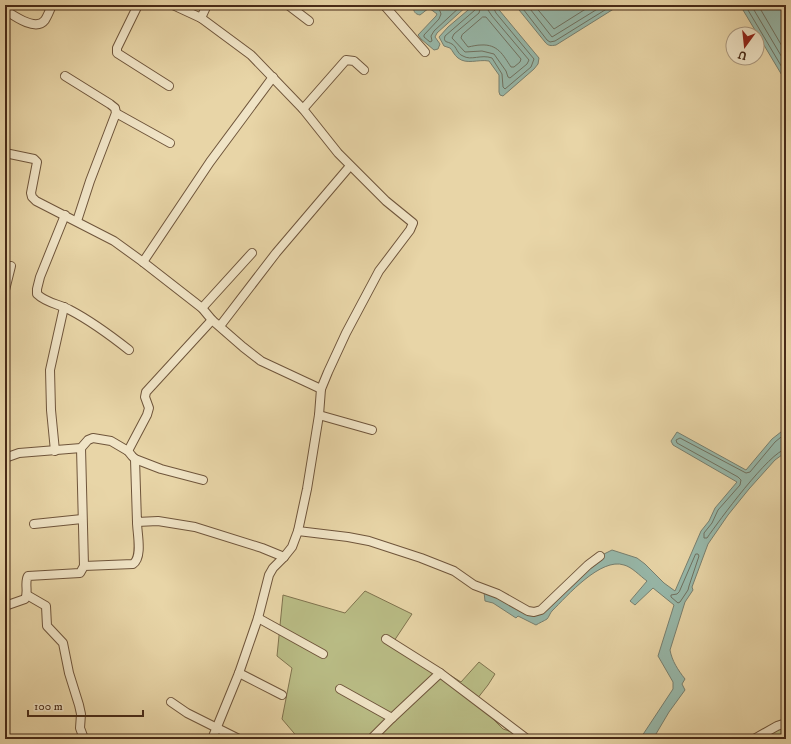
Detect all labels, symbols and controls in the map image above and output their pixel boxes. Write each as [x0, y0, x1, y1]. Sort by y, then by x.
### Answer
north arrow [725, 26, 765, 66]
text: U [736, 47, 749, 63]
scale bar [28, 692, 143, 718]
text: 100 m [34, 699, 63, 714]

